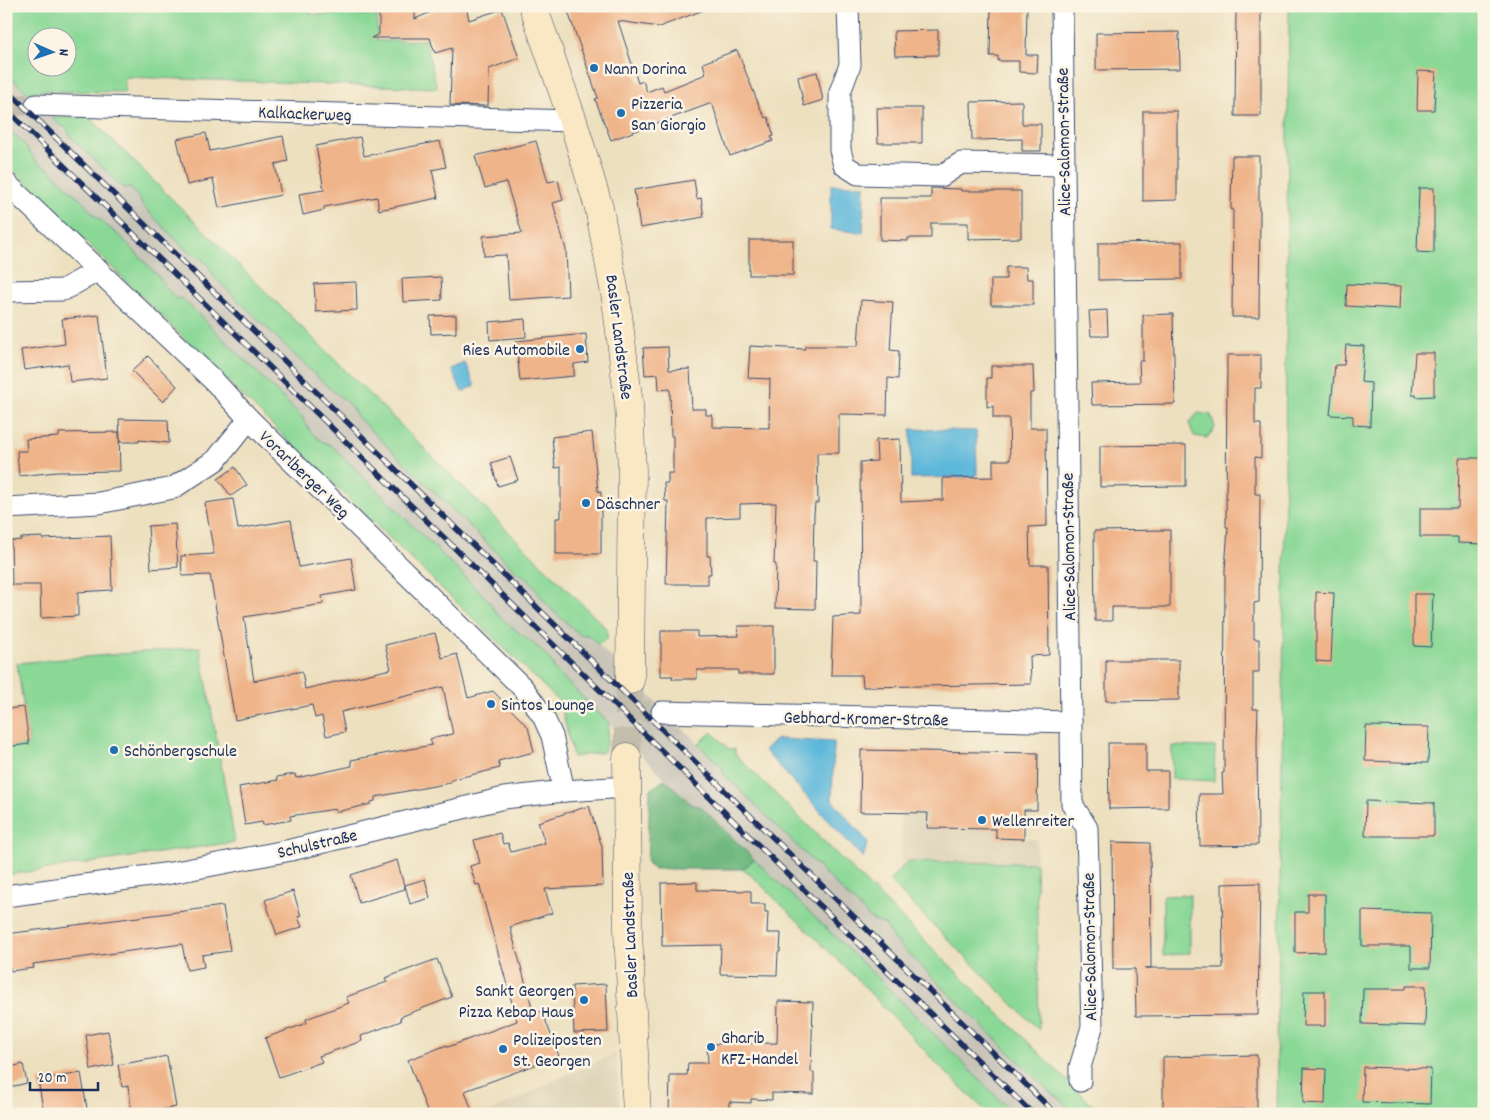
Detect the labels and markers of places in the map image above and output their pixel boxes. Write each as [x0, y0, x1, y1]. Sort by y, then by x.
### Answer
place label: Nann Dorina [604, 58, 687, 83]
marker: Nann Dorina [588, 62, 600, 74]
place label: Pizzeria San Giorgio [631, 93, 706, 139]
marker: Pizzeria San Giorgio [615, 107, 627, 119]
place label: Ries Automobile [462, 339, 570, 364]
marker: Ries Automobile [574, 343, 586, 355]
place label: Däschner [596, 493, 661, 518]
marker: Däschner [580, 497, 592, 509]
place label: Sintos Lounge [501, 694, 594, 719]
marker: Sintos Lounge [485, 698, 497, 710]
place label: Schönbergschule [124, 740, 237, 765]
marker: Schönbergschule [108, 744, 120, 756]
place label: Wellenreiter [992, 810, 1075, 835]
marker: Wellenreiter [976, 814, 988, 826]
place label: Sankt Georgen Pizza Kebap Haus [458, 980, 574, 1026]
marker: Sankt Georgen Pizza Kebap Haus [578, 994, 590, 1006]
place label: Gharib KFZ-Handel [721, 1027, 799, 1073]
place label: Polizeiposten St. Georgen [513, 1029, 602, 1075]
marker: Gharib KFZ-Handel [705, 1041, 717, 1053]
marker: Polizeiposten St. Georgen [497, 1043, 509, 1055]

